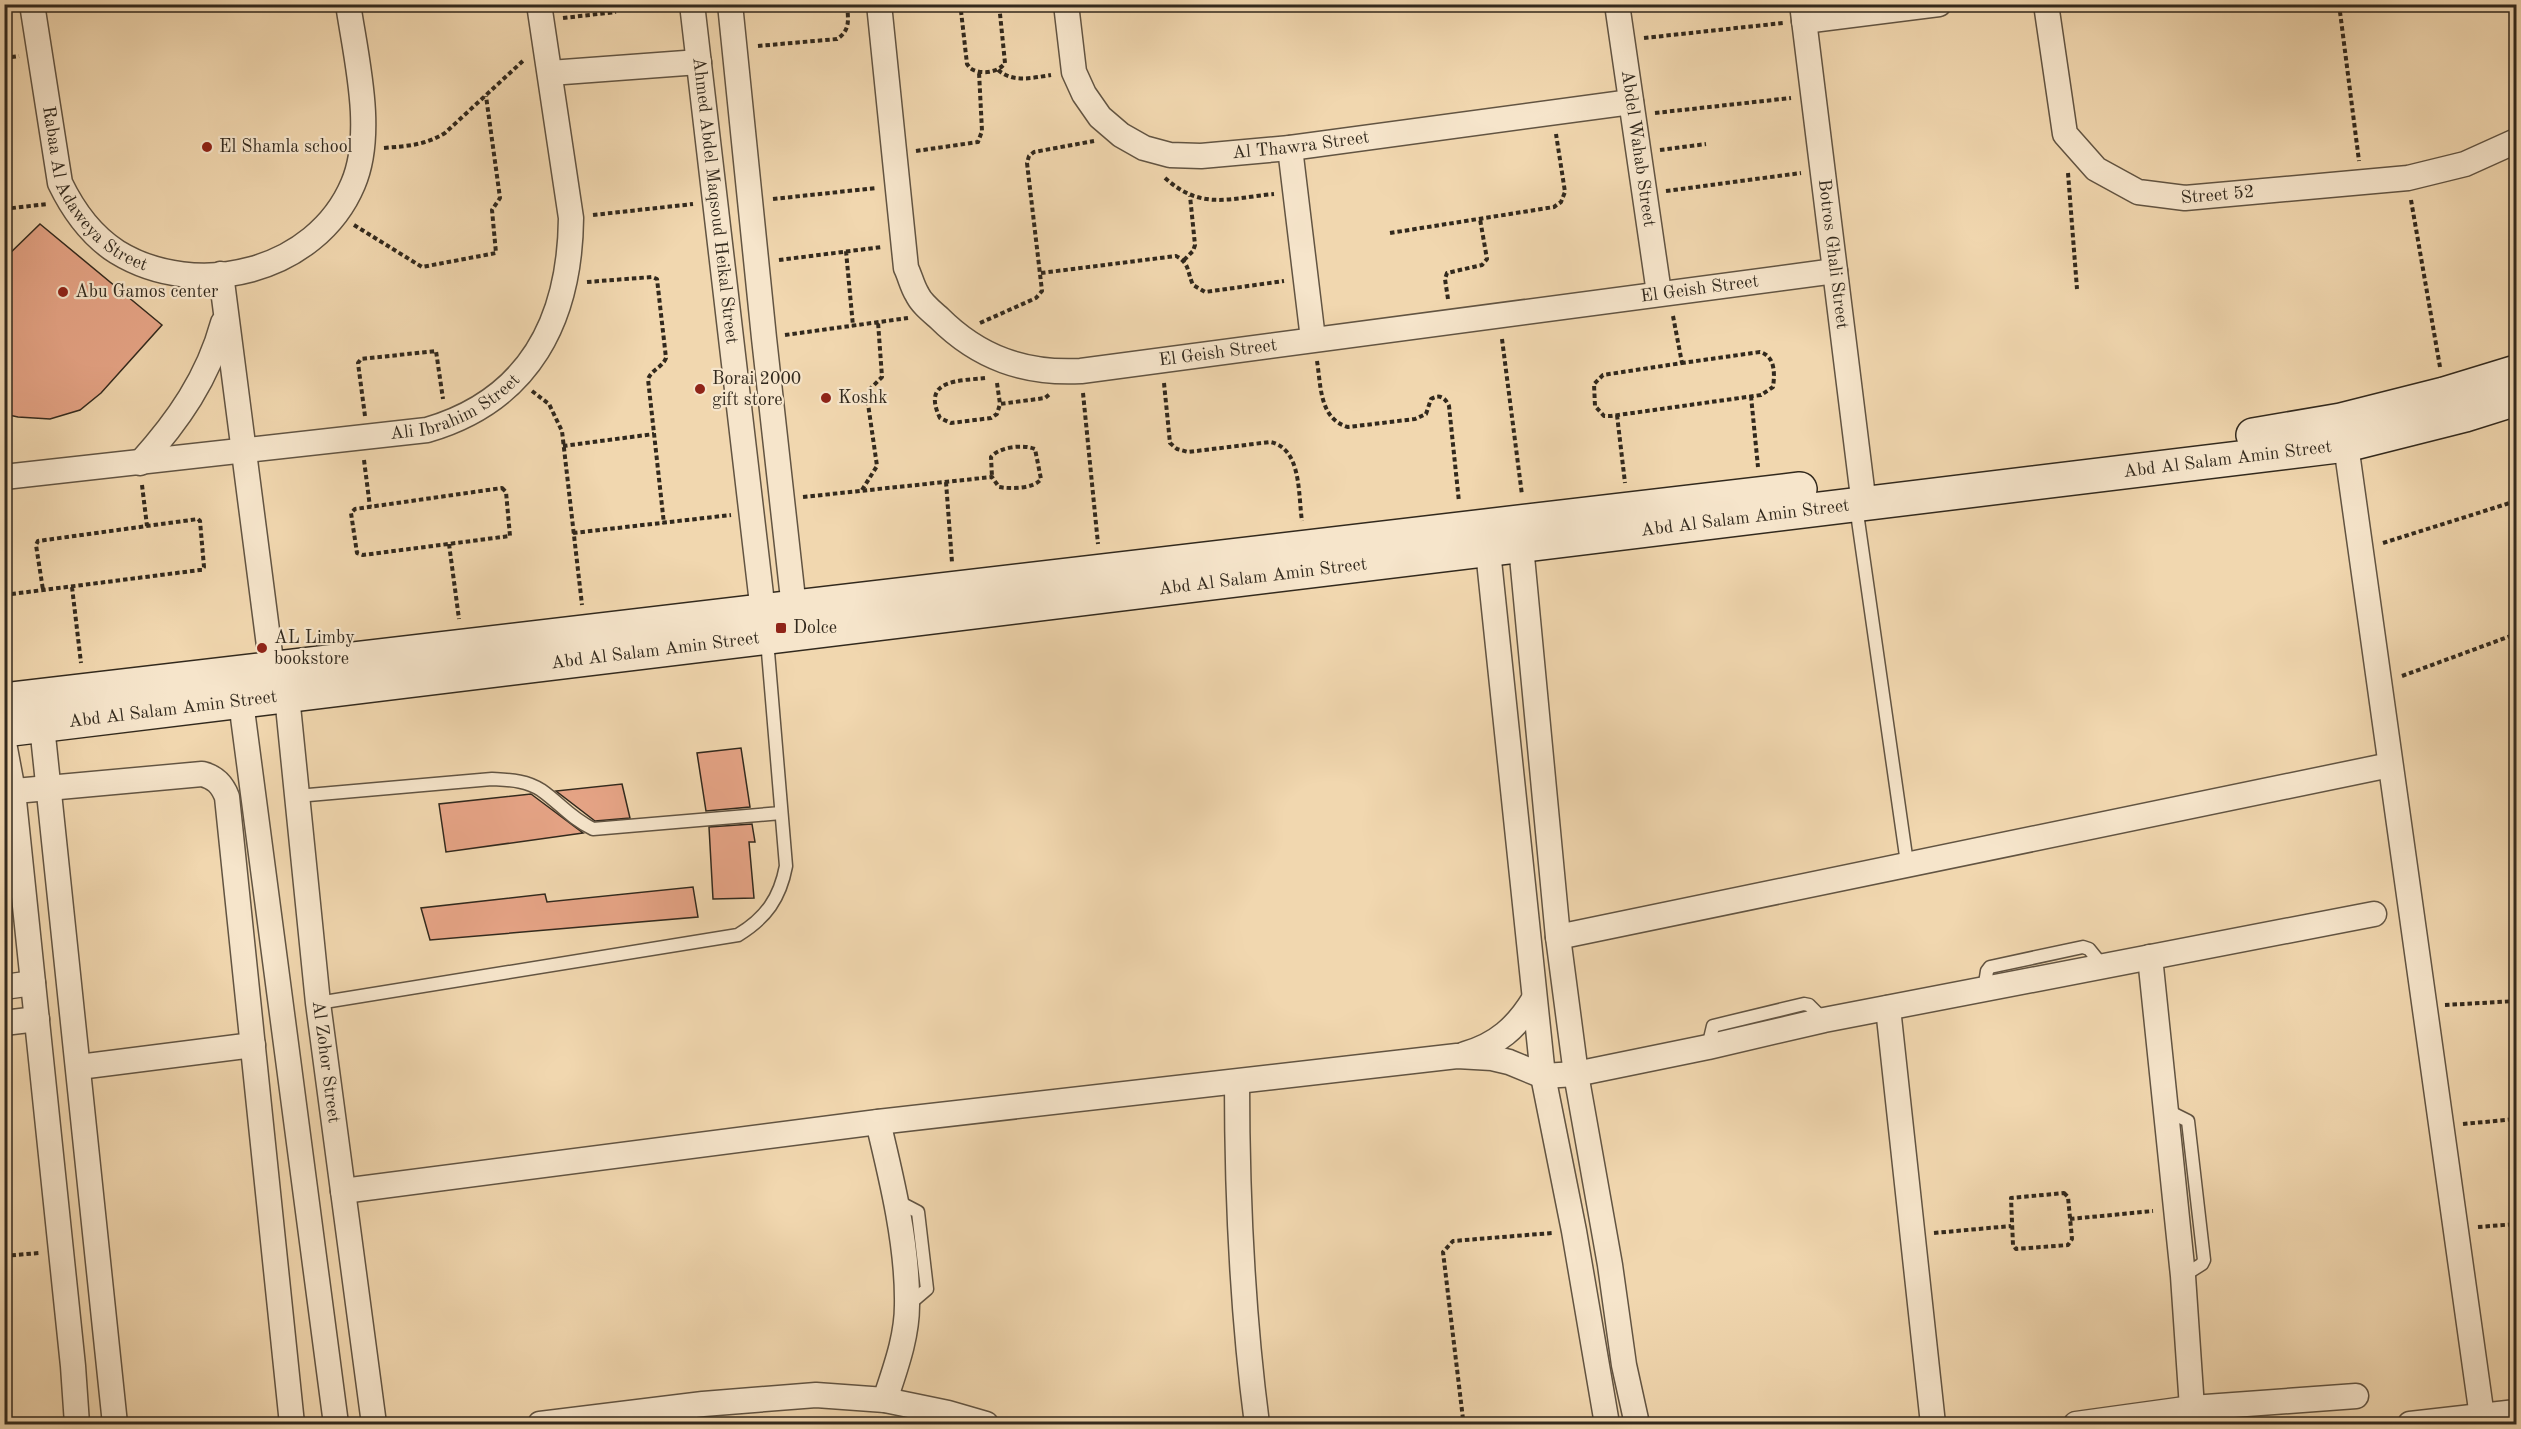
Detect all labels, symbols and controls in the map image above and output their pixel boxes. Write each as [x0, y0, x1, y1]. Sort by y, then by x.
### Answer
street label: Ahmed Abdel Maqsoud Heikal Street [689, 56, 741, 345]
street label: Abdel Wahab Street [1618, 69, 1658, 228]
street label: Rabaa Al Adaweya Street [39, 105, 150, 275]
street label: Al Thawra Street [1231, 128, 1370, 162]
place label: El Shamla school [219, 138, 353, 156]
marker: El Shamla school [200, 140, 214, 154]
street label: Botros Ghali Street [1815, 178, 1851, 330]
street label: Street 52 [2180, 183, 2255, 207]
street label: El Geish Street [1640, 272, 1760, 306]
place label: Abu Gamos center [75, 283, 219, 301]
marker: Abu Gamos center [56, 285, 70, 299]
street label: El Geish Street [1158, 336, 1278, 370]
place label: Borai 2000 gift store [712, 370, 801, 409]
street label: Ali Ibrahim Street [389, 371, 524, 443]
marker: Borai 2000 gift store [693, 382, 707, 396]
place label: Koshk [838, 389, 888, 407]
marker: Koshk [819, 391, 833, 405]
street label: Abd Al Salam Amin Street [2122, 438, 2333, 481]
street label: Abd Al Salam Amin Street [1640, 497, 1850, 540]
street label: Abd Al Salam Amin Street [1157, 555, 1368, 598]
place label: Dolce [793, 619, 837, 637]
marker: Dolce [774, 621, 788, 635]
place label: AL Limby bookstore [274, 629, 355, 668]
street label: Abd Al Salam Amin Street [550, 629, 760, 672]
marker: AL Limby bookstore [255, 641, 269, 655]
street label: Abd Al Salam Amin Street [68, 688, 278, 731]
street label: Al Zohor Street [309, 1000, 343, 1124]

